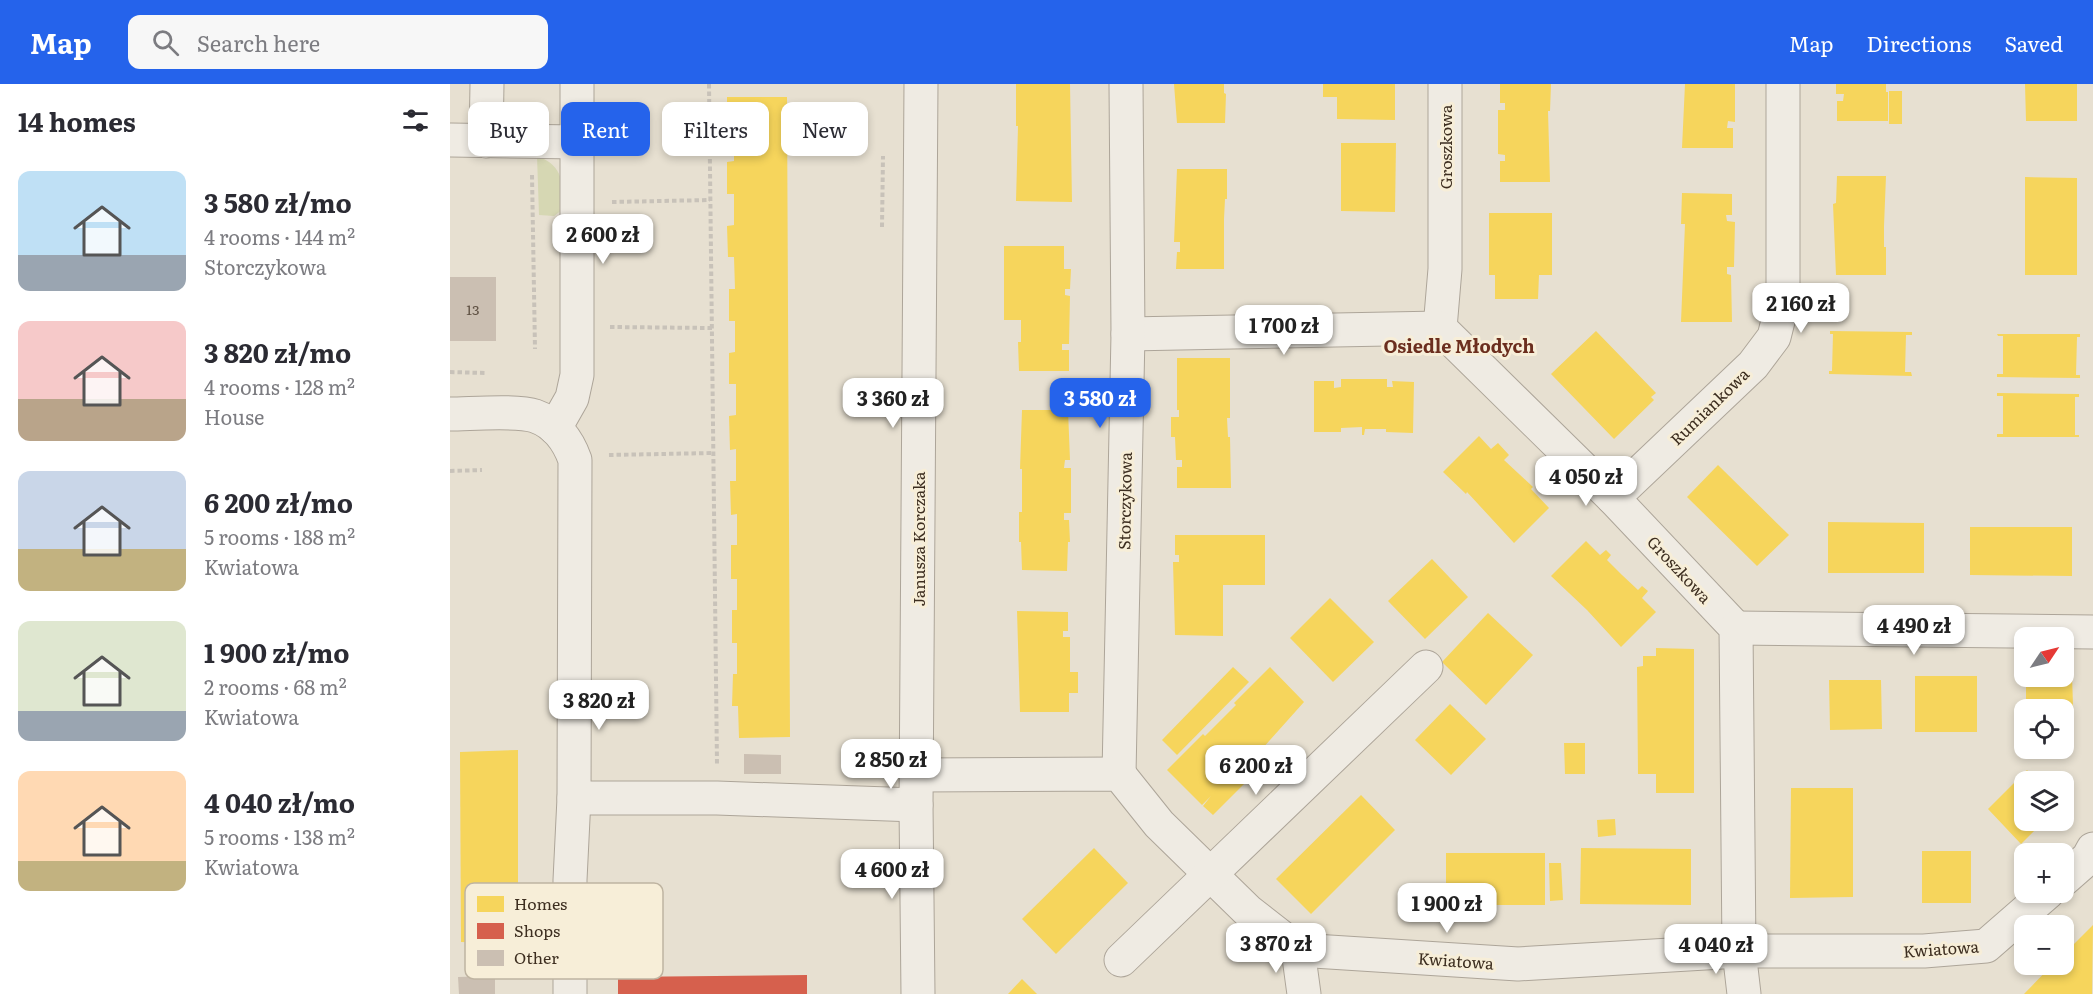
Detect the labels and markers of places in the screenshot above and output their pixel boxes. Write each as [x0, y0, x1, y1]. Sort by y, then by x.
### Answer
pin: 2 600 zł [541, 214, 665, 265]
pin: 2 160 zł [1739, 283, 1863, 334]
pin: 1 700 zł [1222, 305, 1346, 356]
pin: 3 360 zł [831, 378, 955, 429]
pin: 3 580 zł [1038, 378, 1162, 429]
pin: 4 050 zł [1524, 456, 1648, 507]
pin: 4 490 zł [1852, 605, 1976, 656]
pin: 3 820 zł [537, 680, 661, 731]
pin: 2 850 zł [829, 739, 953, 790]
pin: 6 200 zł [1194, 745, 1318, 796]
pin: 4 600 zł [830, 849, 954, 900]
pin: 1 900 zł [1385, 883, 1509, 934]
pin: 3 870 zł [1214, 923, 1338, 974]
pin: 4 040 zł [1654, 924, 1778, 975]

